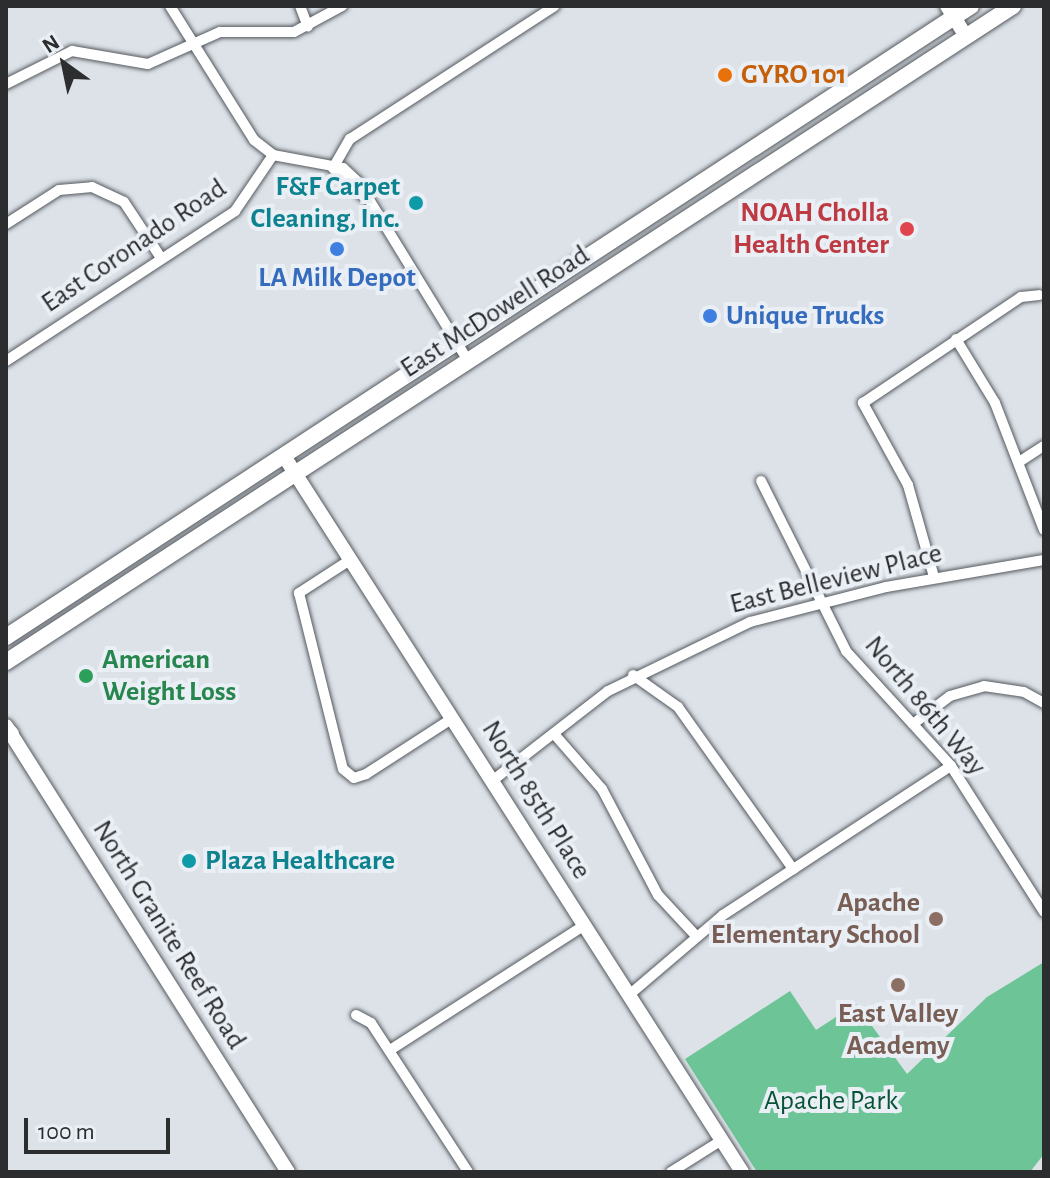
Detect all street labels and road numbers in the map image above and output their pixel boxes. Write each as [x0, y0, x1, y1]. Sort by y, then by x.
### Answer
street label: East Coronado Road [35, 172, 233, 320]
street label: East McDowell Road [394, 238, 596, 386]
street label: East Belleview Place [727, 536, 945, 622]
street label: North 86th Way [857, 629, 993, 783]
street label: North 85th Place [474, 715, 598, 885]
street label: North Granite Reef Road [85, 814, 253, 1056]

